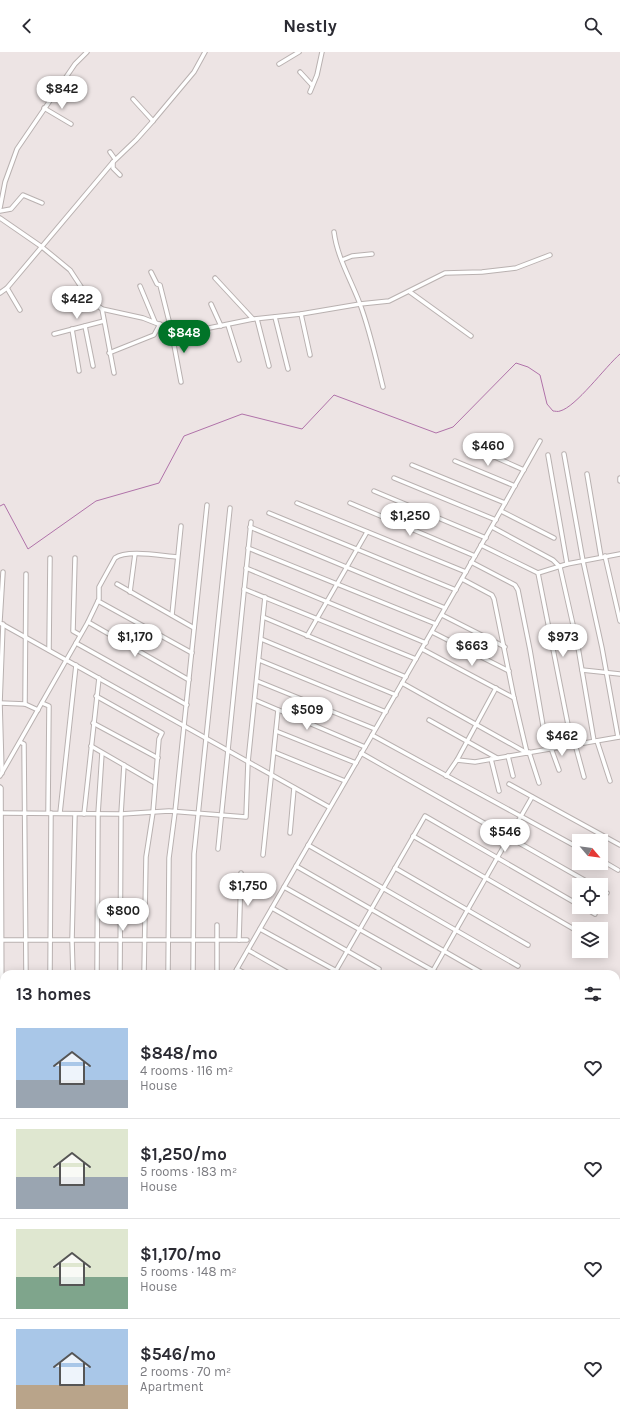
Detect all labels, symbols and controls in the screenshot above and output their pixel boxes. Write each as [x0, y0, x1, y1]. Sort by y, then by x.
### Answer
icon: back [16, 15, 38, 37]
text: Nestly [283, 15, 337, 37]
icon: search [582, 15, 604, 37]
pin: $842 [38, 76, 86, 110]
text: $842 [46, 81, 78, 96]
pin: $422 [53, 286, 101, 320]
text: $422 [61, 291, 93, 306]
pin: $848 [160, 320, 208, 354]
text: $848 [167, 325, 201, 340]
pin: $460 [464, 433, 512, 467]
text: $460 [472, 438, 504, 453]
pin: $1,250 [377, 503, 443, 537]
text: $1,250 [390, 508, 430, 523]
pin: $1,170 [102, 624, 168, 658]
pin: $973 [539, 624, 587, 658]
text: $1,170 [117, 629, 153, 644]
text: $973 [547, 629, 579, 644]
pin: $663 [448, 633, 496, 667]
text: $663 [456, 638, 488, 653]
pin: $509 [283, 697, 331, 731]
text: $509 [291, 702, 323, 717]
pin: $462 [538, 723, 586, 757]
text: $462 [546, 728, 578, 743]
pin: $546 [481, 819, 529, 853]
text: $546 [489, 824, 521, 839]
north arrow [572, 834, 608, 870]
map controls [572, 834, 608, 958]
pin: $1,750 [215, 873, 281, 907]
text: $1,750 [228, 878, 268, 893]
button: locate [572, 878, 608, 914]
pin: $800 [99, 898, 147, 932]
text: $800 [106, 903, 140, 918]
button: layers [572, 922, 608, 958]
icon: filters [582, 983, 604, 1005]
text: 13 homes [16, 984, 91, 1004]
text: $848/mo [140, 1043, 218, 1063]
icon: home [48, 1044, 96, 1092]
icon: heart [582, 1057, 604, 1079]
text: 4 rooms · 116 m² [140, 1063, 233, 1078]
text: House [140, 1078, 177, 1093]
text: $1,250/mo [140, 1144, 227, 1164]
icon: home [48, 1145, 96, 1193]
icon: heart [582, 1158, 604, 1180]
text: 5 rooms · 183 m² [140, 1164, 237, 1179]
text: House [140, 1179, 177, 1194]
text: $1,170/mo [140, 1244, 221, 1264]
icon: home [48, 1245, 96, 1293]
icon: heart [582, 1258, 604, 1280]
text: 5 rooms · 148 m² [140, 1264, 237, 1279]
text: House [140, 1279, 177, 1294]
text: $546/mo [140, 1344, 216, 1364]
icon: home [48, 1345, 96, 1393]
icon: heart [582, 1358, 604, 1380]
text: 2 rooms · 70 m² [140, 1364, 231, 1379]
text: Apartment [140, 1379, 203, 1394]

